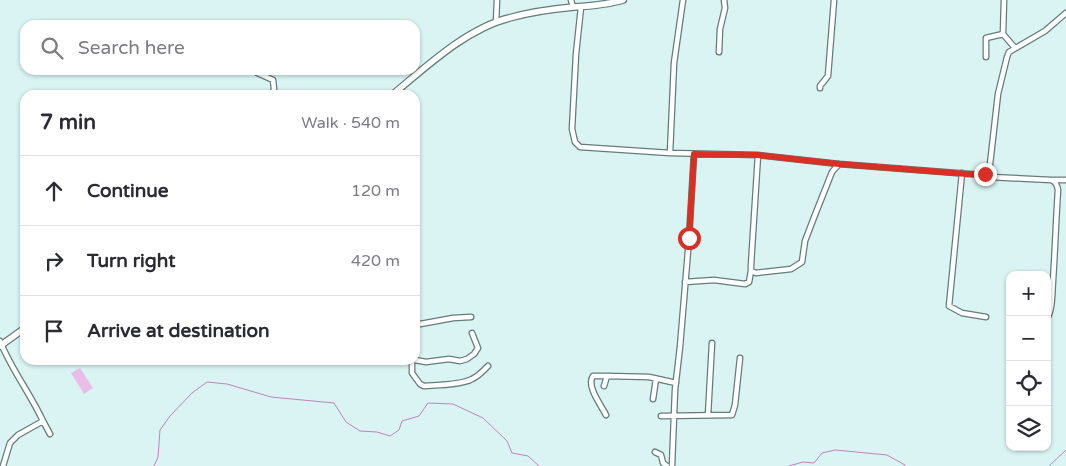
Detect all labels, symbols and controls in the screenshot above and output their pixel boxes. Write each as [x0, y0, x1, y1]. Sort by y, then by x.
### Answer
search box [20, 20, 420, 75]
icon: search [38, 34, 66, 62]
text: Search here [78, 37, 185, 59]
text: 7 min [40, 110, 96, 135]
text: Walk · 540 m [301, 113, 400, 133]
route end [974, 163, 997, 186]
icon: ahead [40, 177, 68, 205]
text: Continue [87, 180, 169, 202]
text: 120 m [351, 181, 400, 201]
route start [678, 227, 701, 250]
icon: right [40, 247, 68, 275]
text: Turn right [87, 250, 175, 272]
text: 420 m [351, 251, 400, 271]
map controls [1006, 271, 1051, 451]
button: + [1006, 271, 1051, 316]
button: − [1006, 316, 1051, 361]
icon: arrive [40, 317, 68, 345]
text: Arrive at destination [87, 320, 270, 342]
button: locate [1006, 361, 1051, 406]
button: layers [1006, 406, 1051, 451]

